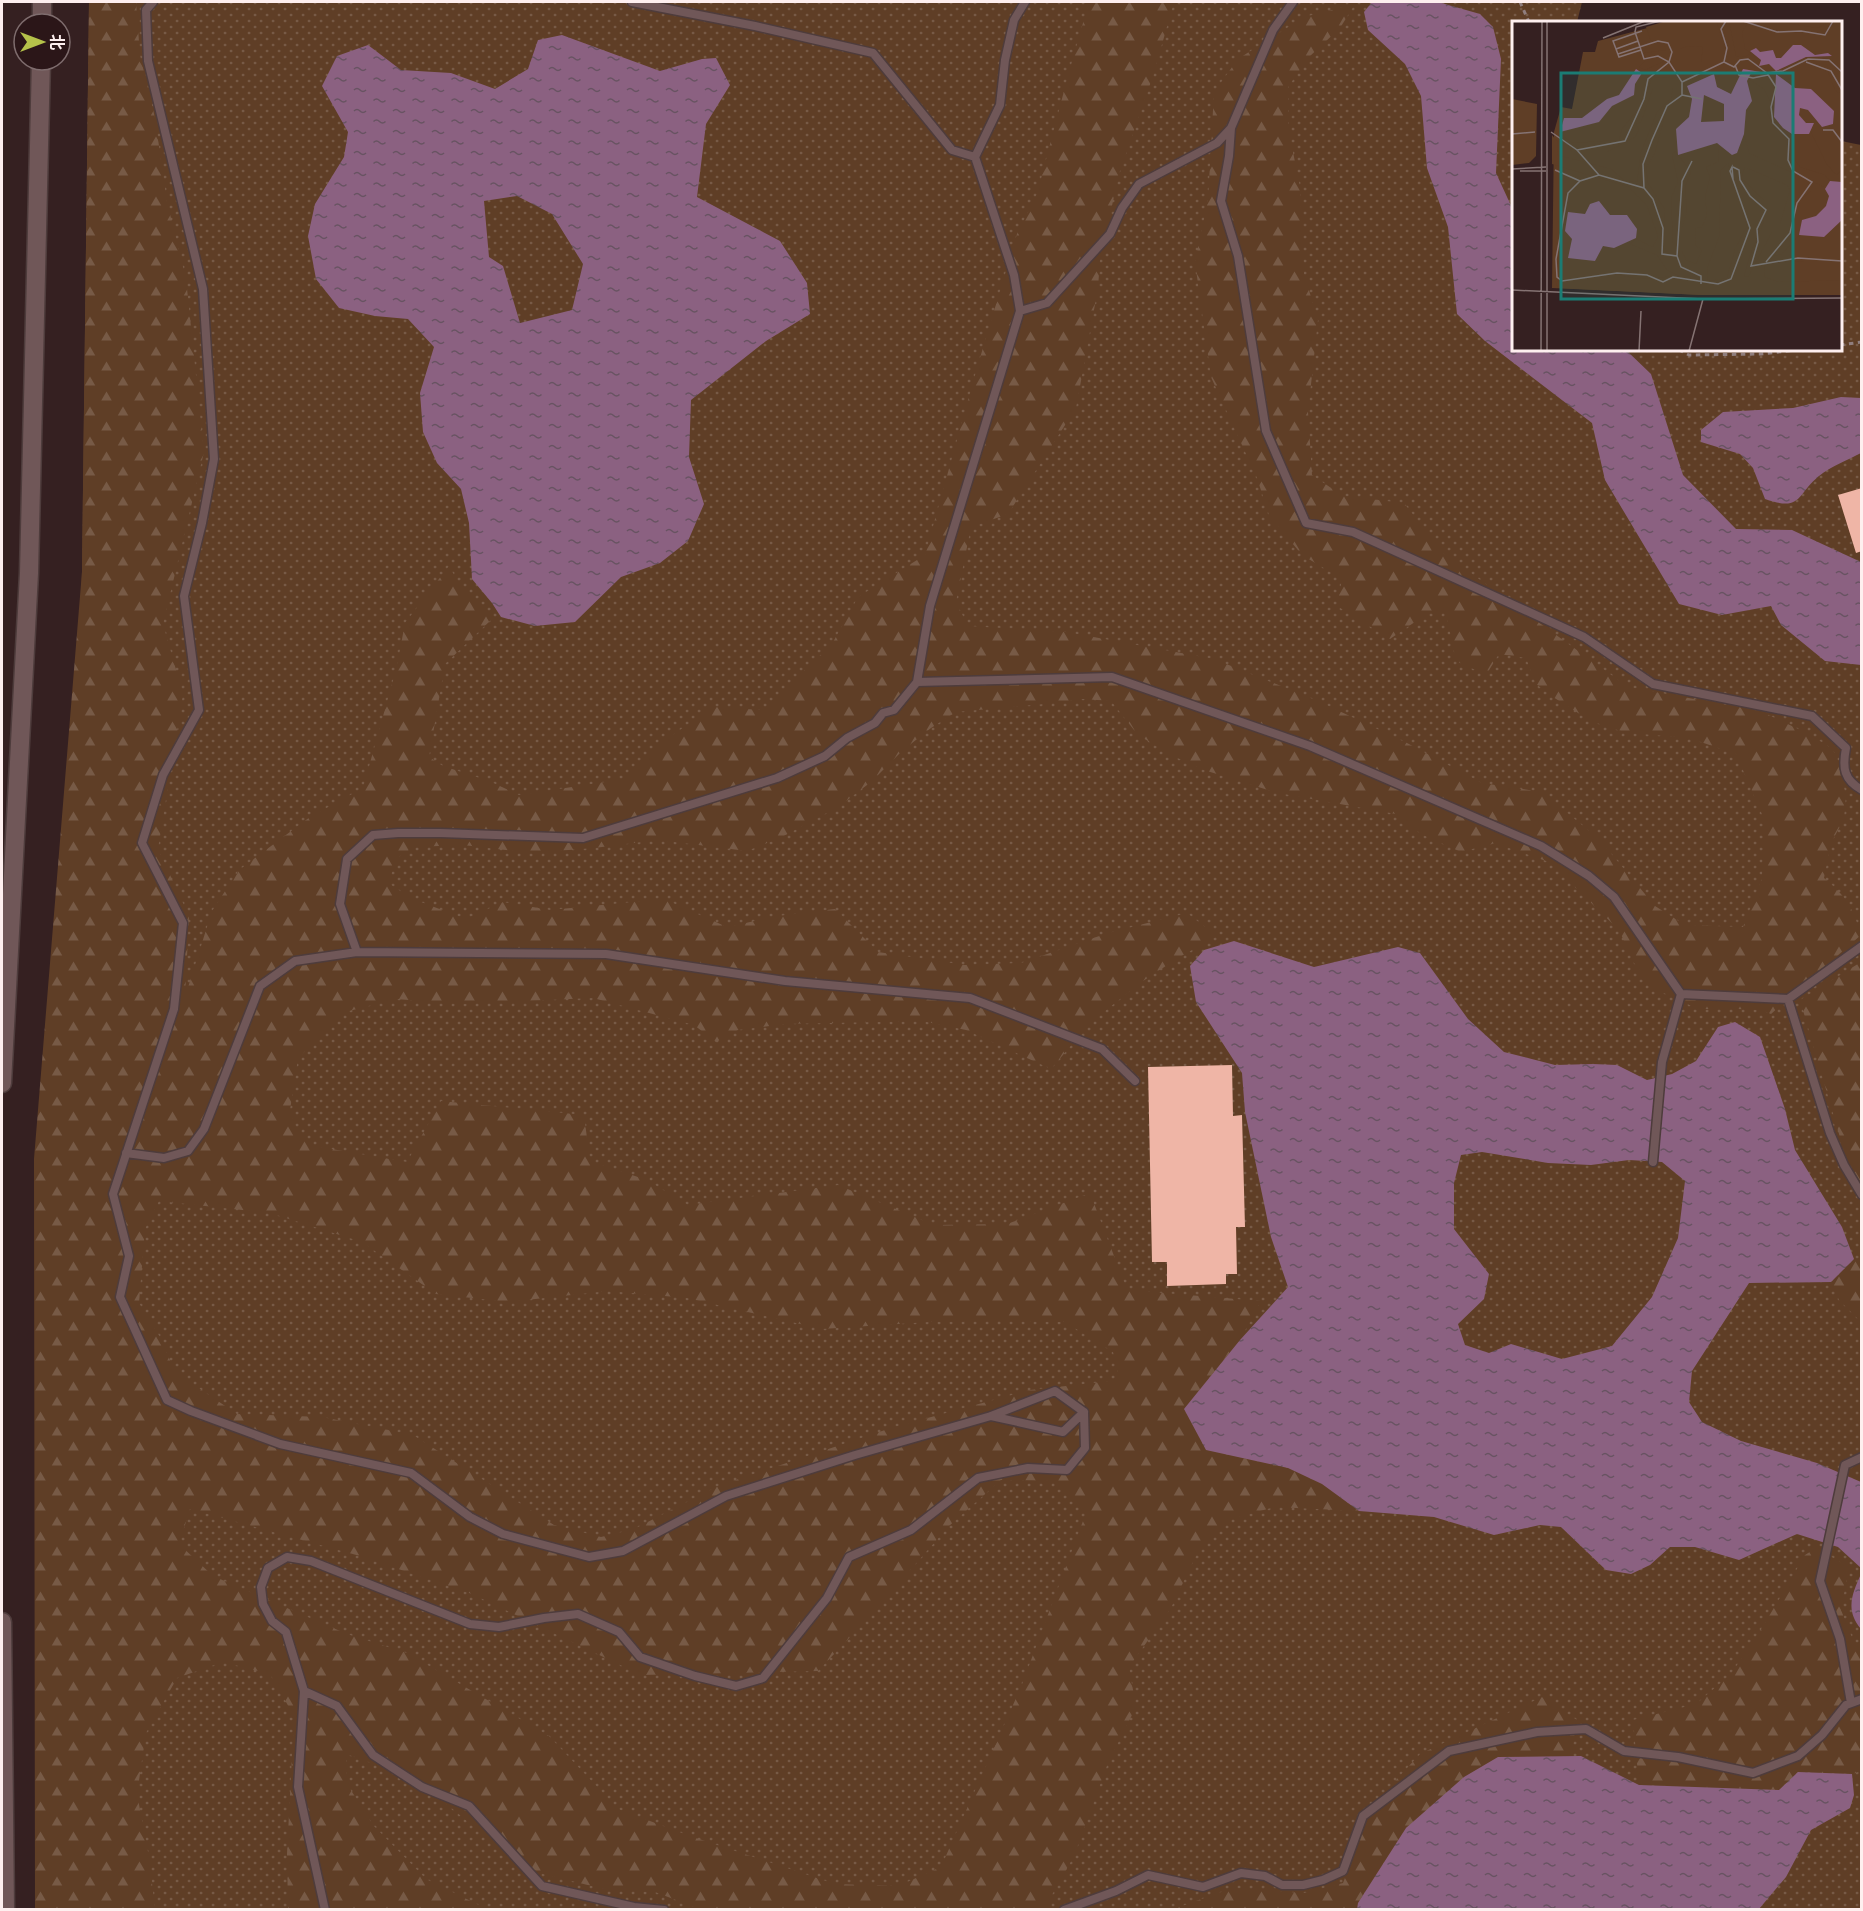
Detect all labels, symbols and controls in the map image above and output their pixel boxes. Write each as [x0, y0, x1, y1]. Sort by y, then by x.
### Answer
north arrow [12, 12, 72, 72]
inset map [1512, 21, 1842, 351]
text: 北 [46, 34, 67, 50]

